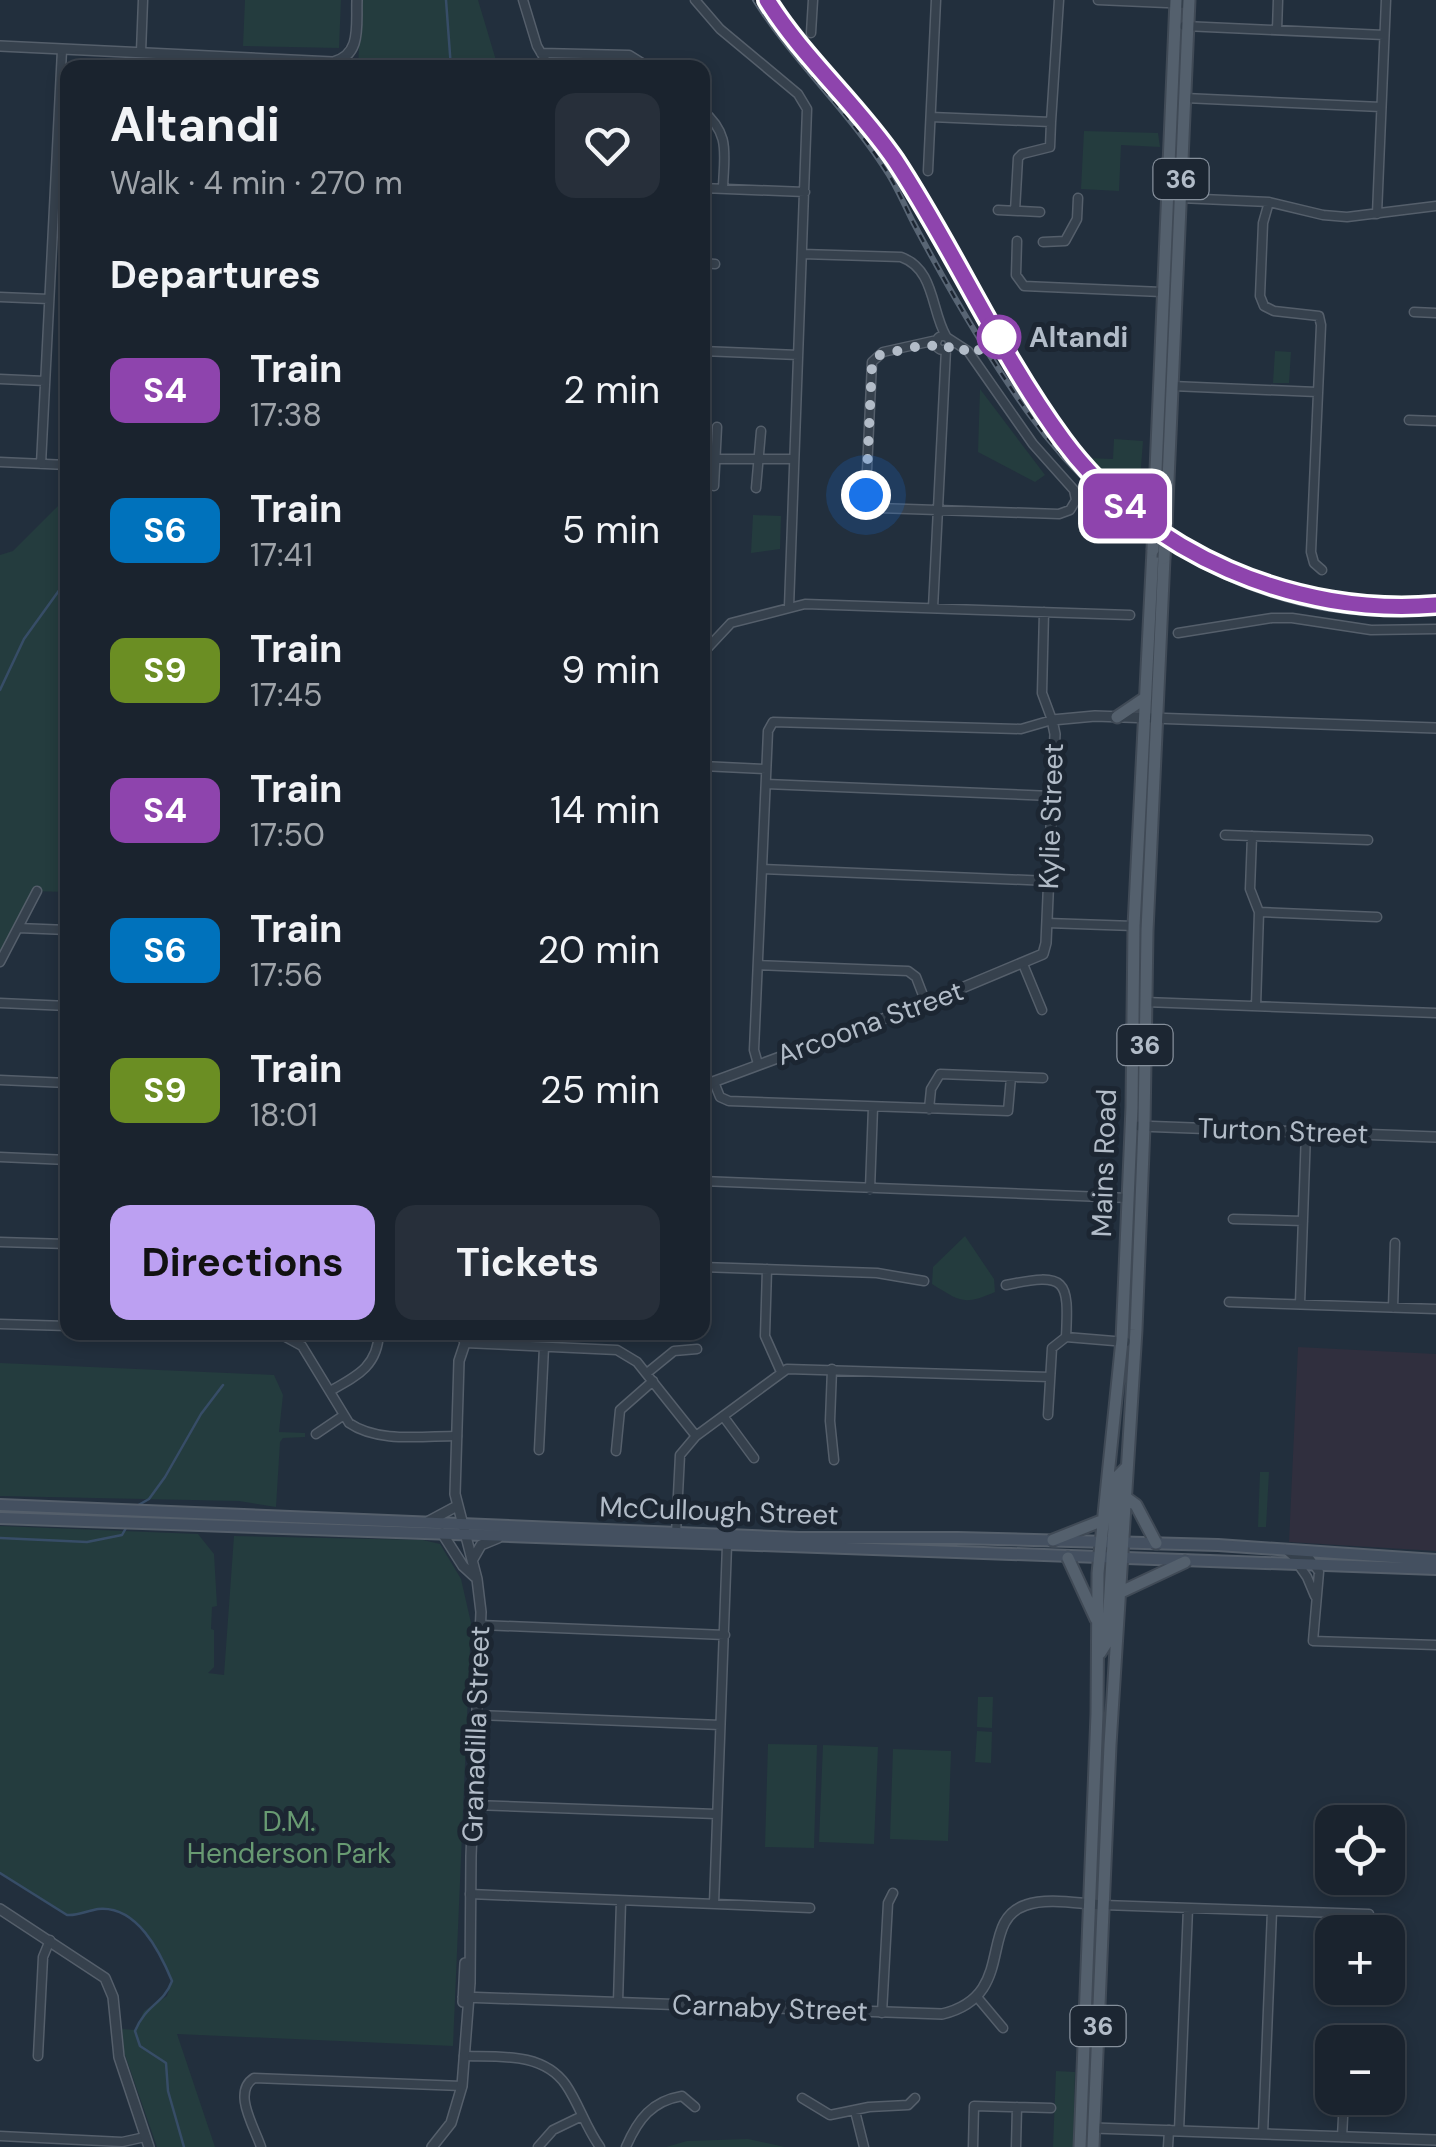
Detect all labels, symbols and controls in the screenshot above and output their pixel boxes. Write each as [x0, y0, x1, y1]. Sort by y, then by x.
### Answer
text: Altandi [110, 93, 280, 156]
button: heart [555, 93, 660, 198]
road number: 36 [1154, 159, 1208, 199]
text: Walk · 4 min · 270 m [110, 162, 403, 204]
text: Departures [110, 250, 321, 300]
marker: Altandi [978, 316, 1020, 358]
place label: Altandi [1029, 319, 1128, 356]
text: Train [250, 344, 343, 394]
text: 2 min [563, 365, 660, 415]
text: S4 [143, 367, 187, 413]
text: 17:38 [250, 394, 322, 436]
your location [841, 470, 891, 520]
line badge: S4 [1080, 474, 1170, 538]
text: S4 [1103, 483, 1147, 529]
text: Train [250, 484, 343, 534]
text: 5 min [562, 505, 660, 555]
text: S6 [143, 507, 187, 553]
text: 17:41 [250, 534, 313, 576]
text: Train [250, 624, 343, 674]
text: 9 min [561, 645, 660, 695]
text: S9 [143, 647, 187, 693]
text: 17:45 [250, 674, 322, 716]
street label: Kylie Street [1030, 742, 1072, 890]
text: Train [250, 764, 343, 814]
text: 14 min [550, 785, 660, 835]
text: S4 [143, 787, 187, 833]
text: 17:50 [250, 814, 325, 856]
text: Train [250, 904, 343, 954]
text: 20 min [538, 925, 660, 975]
text: S6 [143, 927, 187, 973]
text: 17:56 [250, 954, 323, 996]
street label: Arcoona Street [772, 972, 968, 1074]
road number: 36 [1118, 1025, 1172, 1065]
text: Train [250, 1044, 343, 1094]
text: 25 min [540, 1065, 660, 1115]
text: S9 [143, 1067, 187, 1113]
street label: Mains Road [1083, 1088, 1125, 1238]
text: 18:01 [250, 1094, 318, 1136]
street label: Turton Street [1197, 1110, 1369, 1152]
button: Directions [110, 1205, 375, 1320]
button: Tickets [395, 1205, 660, 1320]
street label: McCullough Street [599, 1488, 839, 1534]
street label: Granadilla Street [454, 1625, 498, 1843]
park label: D.M. Henderson Park [187, 1803, 391, 1872]
map controls [1315, 1805, 1405, 2115]
button: locate [1315, 1805, 1405, 1895]
button: + [1315, 1915, 1405, 2005]
street label: Carnaby Street [672, 1986, 868, 2030]
road number: 36 [1070, 2006, 1126, 2046]
button: − [1315, 2025, 1405, 2115]

